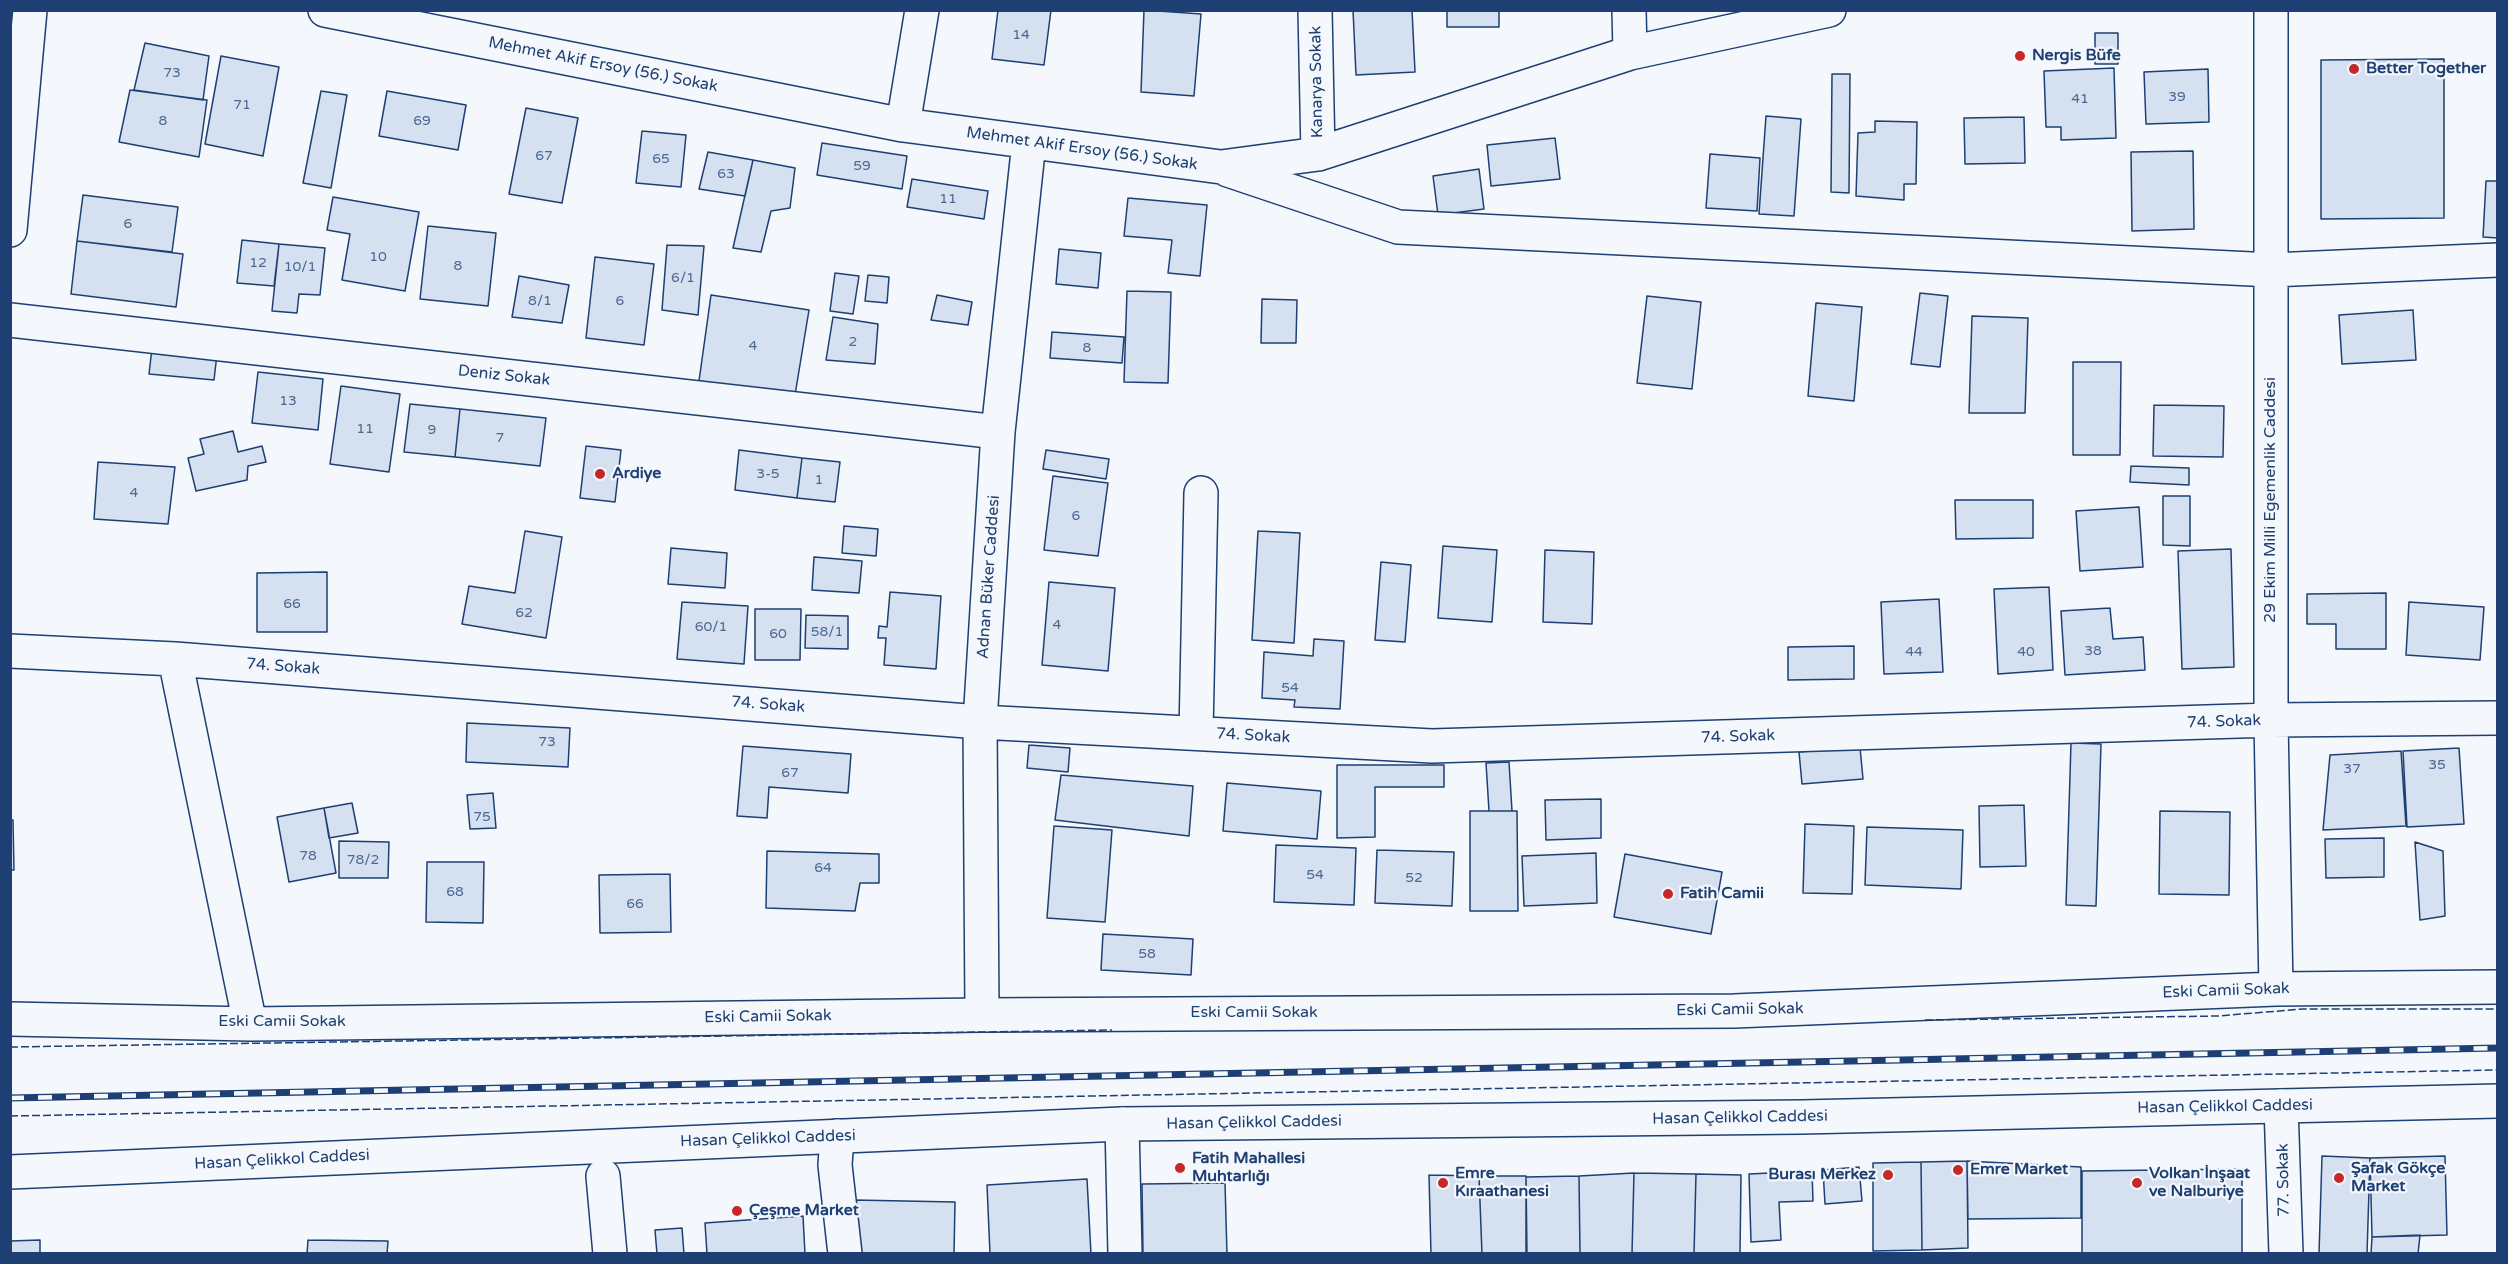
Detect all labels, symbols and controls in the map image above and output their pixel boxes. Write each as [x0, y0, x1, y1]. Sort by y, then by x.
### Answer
street label: Kanarya Sokak [1306, 26, 1328, 138]
house number: 14 [1012, 27, 1030, 43]
street label: Mehmet Akif Ersoy (56.) Sokak [487, 33, 719, 97]
place label: Nergis Büfe [2032, 46, 2121, 66]
marker: Nergis Büfe [2013, 49, 2027, 63]
place label: Better Together [2366, 59, 2486, 79]
marker: Better Together [2347, 62, 2361, 76]
house number: 73 [163, 65, 181, 81]
house number: 39 [2168, 89, 2186, 105]
house number: 41 [2071, 91, 2089, 107]
house number: 71 [233, 97, 251, 113]
house number: 8 [159, 113, 167, 129]
house number: 69 [413, 113, 431, 129]
street label: Mehmet Akif Ersoy (56.) Sokak [965, 123, 1199, 175]
house number: 67 [535, 148, 553, 164]
house number: 65 [652, 151, 670, 167]
house number: 59 [853, 158, 871, 174]
house number: 63 [717, 166, 735, 182]
house number: 11 [939, 191, 957, 207]
house number: 6 [124, 216, 132, 232]
house number: 10 [369, 249, 387, 265]
house number: 12 [249, 255, 267, 271]
house number: 8 [454, 258, 462, 274]
house number: 10/1 [284, 259, 316, 275]
house number: 6/1 [671, 270, 695, 286]
house number: 8/1 [528, 293, 552, 309]
house number: 6 [616, 293, 624, 309]
house number: 2 [849, 334, 857, 350]
house number: 4 [749, 338, 757, 354]
house number: 8 [1083, 340, 1091, 356]
street label: Deniz Sokak [457, 362, 551, 390]
street label: 29 Ekim Milli Egemenlik Caddesi [2261, 377, 2281, 623]
house number: 13 [279, 393, 297, 409]
house number: 11 [356, 421, 374, 437]
house number: 9 [428, 422, 436, 438]
house number: 7 [496, 430, 504, 446]
place label: Ardiye [612, 464, 661, 484]
house number: 3-5 [756, 466, 780, 482]
marker: Ardiye [593, 467, 607, 481]
house number: 1 [815, 472, 823, 488]
house number: 4 [130, 485, 138, 501]
street label: Adnan Büker Caddesi [974, 494, 1004, 660]
house number: 6 [1072, 508, 1080, 524]
house number: 66 [283, 596, 301, 612]
house number: 62 [515, 605, 533, 621]
house number: 4 [1053, 617, 1061, 633]
house number: 60/1 [695, 619, 727, 635]
house number: 58/1 [811, 624, 843, 640]
house number: 60 [769, 626, 787, 642]
house number: 38 [2084, 643, 2102, 659]
house number: 44 [1905, 644, 1923, 660]
house number: 40 [2017, 644, 2035, 660]
street label: 74. Sokak [245, 655, 321, 679]
house number: 54 [1281, 680, 1299, 696]
street label: 74. Sokak [730, 693, 806, 717]
street label: 74. Sokak [2187, 711, 2261, 733]
street label: 74. Sokak [1215, 724, 1291, 748]
street label: 74. Sokak [1701, 726, 1775, 748]
house number: 73 [538, 734, 556, 750]
house number: 35 [2428, 757, 2446, 773]
house number: 37 [2343, 761, 2361, 777]
house number: 67 [781, 765, 799, 781]
house number: 75 [473, 809, 491, 825]
house number: 78 [299, 848, 317, 864]
house number: 78/2 [347, 852, 379, 868]
house number: 64 [814, 860, 832, 876]
house number: 54 [1306, 867, 1324, 883]
house number: 52 [1405, 870, 1423, 886]
house number: 68 [446, 884, 464, 900]
place label: Fatih Camii [1680, 884, 1764, 904]
marker: Fatih Camii [1661, 887, 1675, 901]
house number: 66 [626, 896, 644, 912]
house number: 58 [1138, 946, 1156, 962]
street label: Eski Camii Sokak [2162, 979, 2290, 1003]
street label: Eski Camii Sokak [1676, 999, 1804, 1021]
street label: Eski Camii Sokak [1190, 1003, 1318, 1023]
street label: Eski Camii Sokak [704, 1006, 832, 1028]
street label: Eski Camii Sokak [218, 1012, 346, 1032]
street label: Hasan Çelikkol Caddesi [2137, 1096, 2313, 1118]
street label: Hasan Çelikkol Caddesi [1652, 1107, 1828, 1129]
street label: Hasan Çelikkol Caddesi [1166, 1112, 1342, 1134]
street label: Hasan Çelikkol Caddesi [680, 1126, 856, 1152]
street label: 77. Sokak [2274, 1143, 2294, 1217]
street label: Hasan Çelikkol Caddesi [194, 1146, 370, 1174]
place label: Fatih Mahallesi Muhtarlığı [1192, 1149, 1305, 1187]
place label: Şafak Gökçe Market [2351, 1159, 2445, 1197]
place label: Emre Market [1970, 1160, 2068, 1180]
marker: Fatih Mahallesi Muhtarlığı [1173, 1161, 1187, 1175]
marker: Emre Market [1951, 1163, 1965, 1177]
place label: Emre Kıraathanesi [1455, 1164, 1549, 1202]
place label: Volkan İnşaat ve Nalburiye [2149, 1164, 2250, 1202]
place label: Burası Merkez [1768, 1165, 1876, 1185]
marker: Burası Merkez [1881, 1168, 1895, 1182]
marker: Şafak Gökçe Market [2332, 1171, 2346, 1185]
marker: Emre Kıraathanesi [1436, 1176, 1450, 1190]
marker: Volkan İnşaat ve Nalburiye [2130, 1176, 2144, 1190]
place label: Çeşme Market [749, 1201, 859, 1221]
marker: Çeşme Market [730, 1204, 744, 1218]

